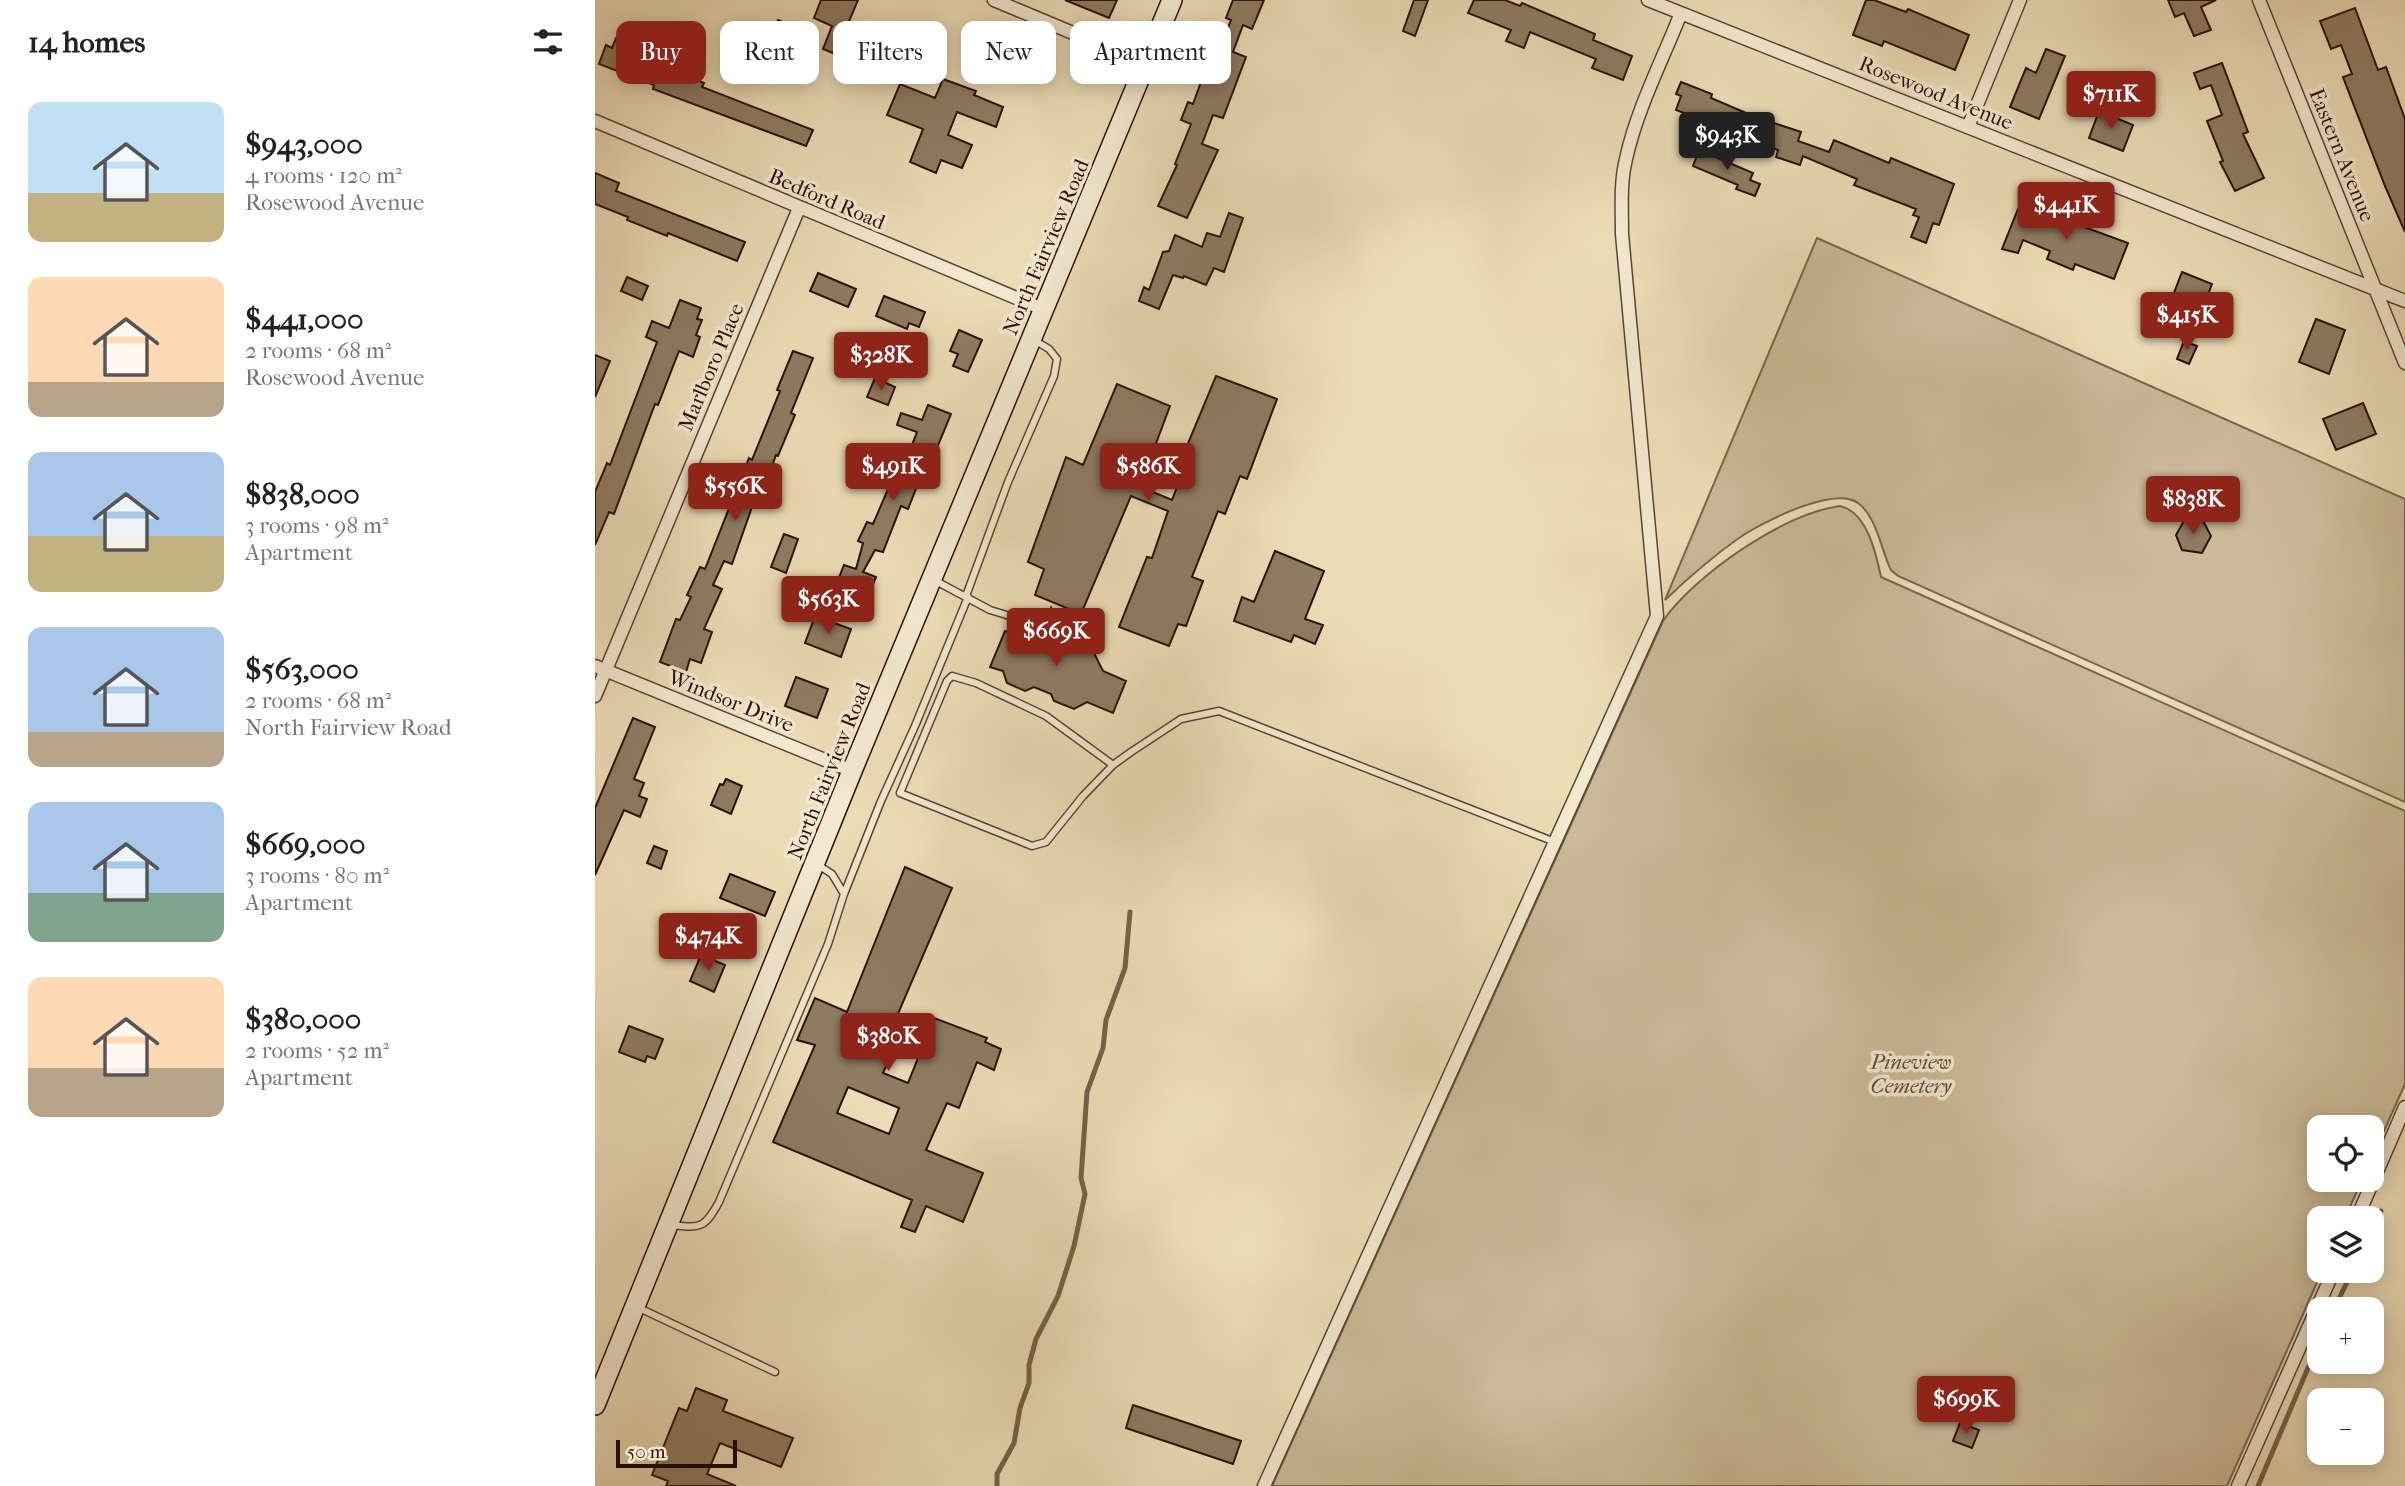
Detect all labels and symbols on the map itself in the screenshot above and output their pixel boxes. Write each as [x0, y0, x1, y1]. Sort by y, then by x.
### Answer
street label: Rosewood Avenue [1856, 51, 2016, 135]
pin: $711K [2062, 72, 2160, 131]
street label: Eastern Avenue [2304, 85, 2380, 225]
pin: $943K [1678, 113, 1776, 172]
street label: North Fairview Road [998, 155, 1094, 338]
street label: Bedford Road [765, 164, 889, 234]
pin: $441K [2017, 182, 2115, 242]
pin: $415K [2138, 292, 2236, 352]
street label: Marlboro Place [673, 299, 749, 435]
pin: $328K [832, 332, 930, 392]
pin: $491K [844, 444, 942, 503]
pin: $586K [1099, 444, 1197, 503]
pin: $556K [686, 463, 784, 523]
pin: $838K [2144, 476, 2242, 536]
pin: $563K [779, 576, 877, 636]
pin: $669K [1007, 608, 1105, 668]
street label: Windsor Drive [664, 665, 797, 737]
street label: North Fairview Road [783, 679, 876, 863]
pin: $474K [659, 914, 757, 973]
pin: $380K [839, 1014, 937, 1073]
park label: Pineview Cemetery [1870, 1050, 1953, 1098]
pin: $699K [1917, 1376, 2015, 1436]
scale bar [616, 1437, 737, 1469]

